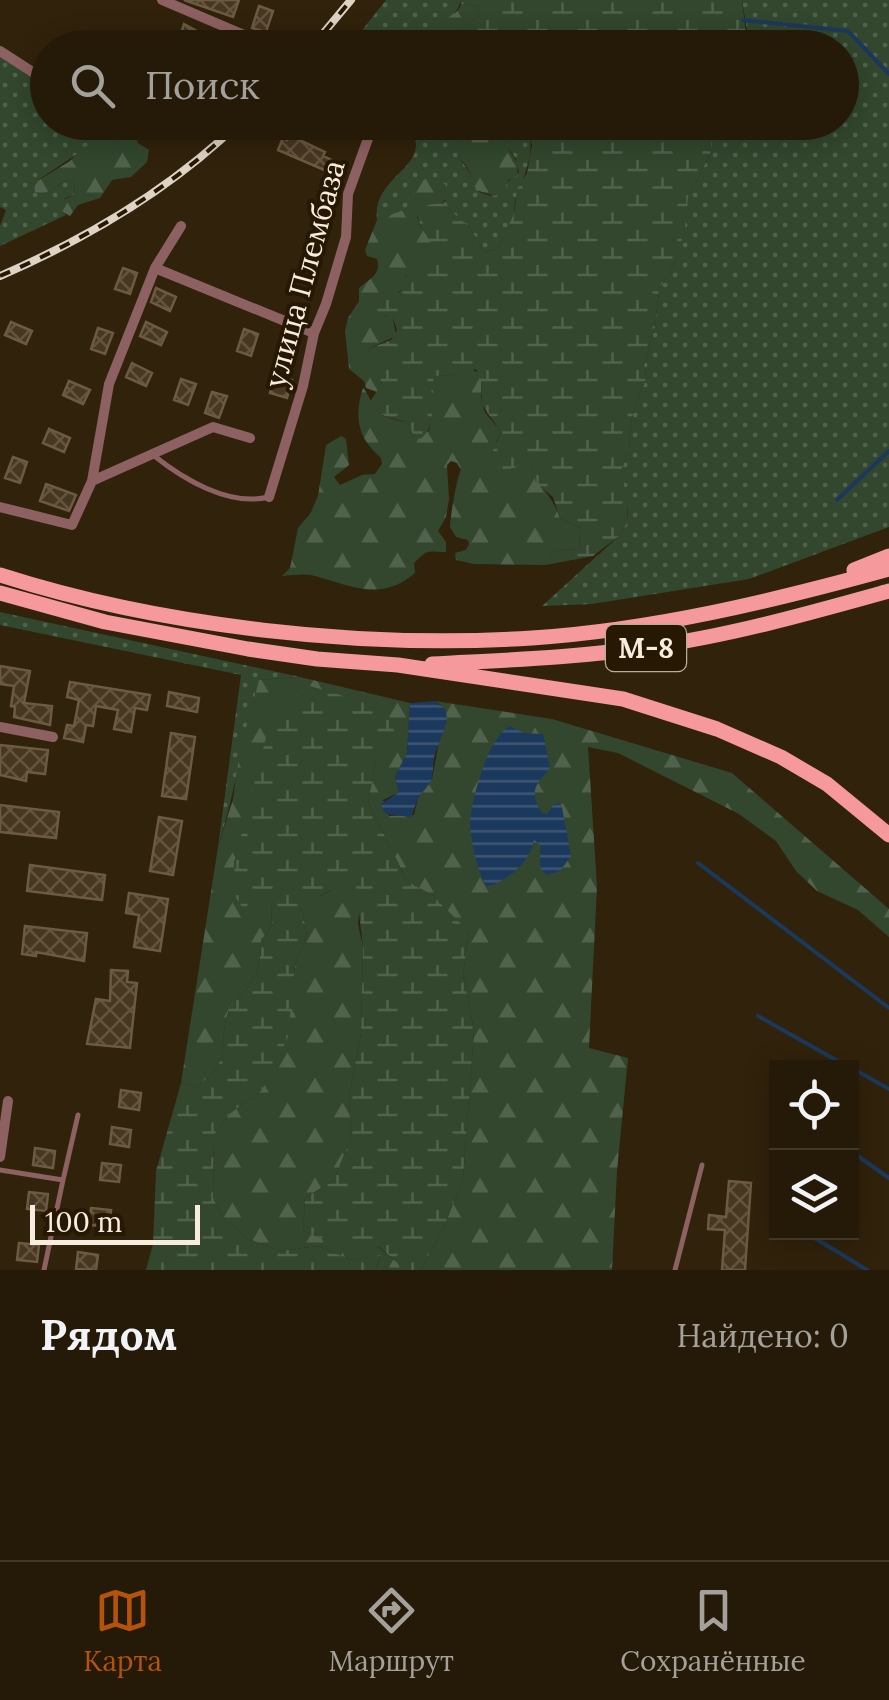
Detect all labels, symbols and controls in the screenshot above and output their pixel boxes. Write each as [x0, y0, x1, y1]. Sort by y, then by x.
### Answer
search box [30, 30, 859, 140]
icon: search [65, 58, 120, 113]
text: Поиск [145, 61, 260, 109]
street label: улица Плембаза [255, 156, 354, 392]
road number: М-8 [606, 625, 686, 671]
map controls [769, 1060, 859, 1240]
button: locate [769, 1060, 859, 1150]
button: layers [769, 1150, 859, 1240]
scale bar [30, 1200, 200, 1244]
text: 100 m [45, 1204, 122, 1240]
text: Рядом [40, 1308, 177, 1362]
text: Найдено: 0 [677, 1315, 849, 1356]
tab: Карта [83, 1583, 162, 1679]
tab: Маршрут [329, 1583, 454, 1679]
tab: Сохранённые [620, 1583, 806, 1679]

